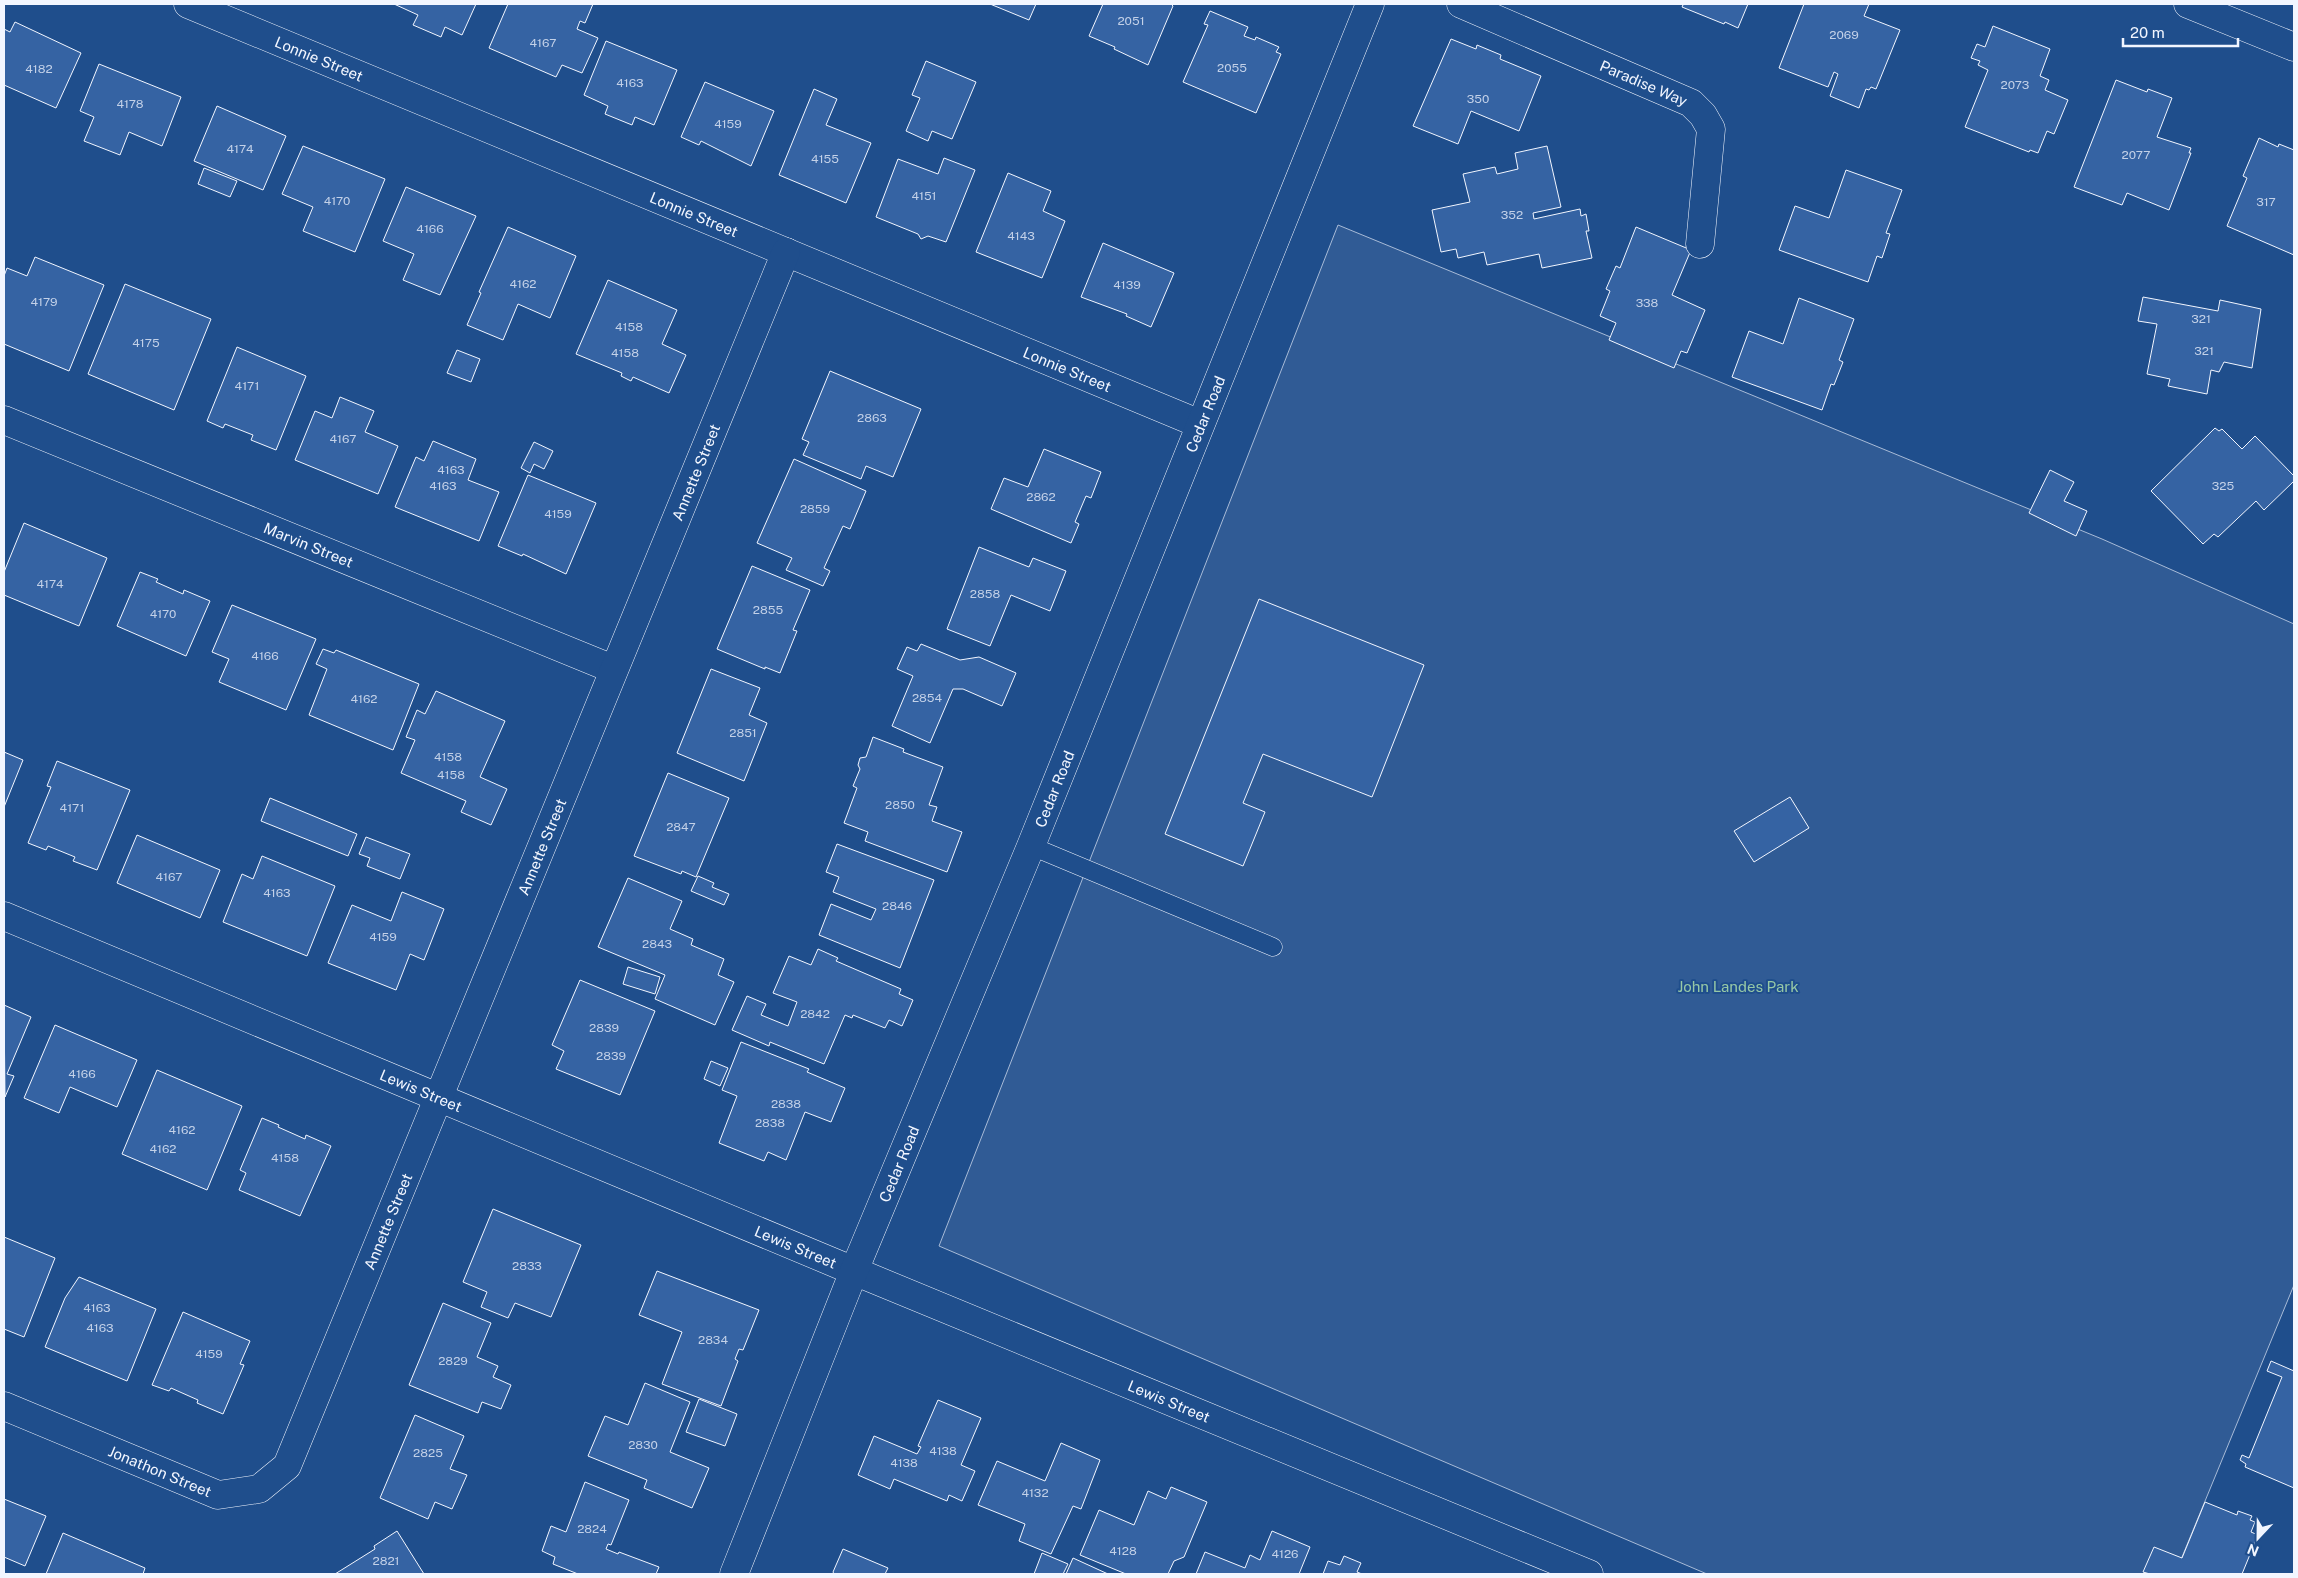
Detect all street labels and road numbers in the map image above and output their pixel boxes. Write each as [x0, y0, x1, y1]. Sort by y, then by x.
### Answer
street label: Lonnie Street [273, 33, 366, 84]
street label: Paradise Way [1598, 56, 1690, 109]
street label: Lonnie Street [648, 188, 741, 240]
street label: Lonnie Street [1021, 343, 1114, 395]
street label: Cedar Road [1182, 373, 1228, 455]
street label: Annette Street [668, 421, 723, 523]
street label: Marvin Street [261, 519, 356, 570]
street label: Cedar Road [1031, 748, 1077, 830]
street label: Annette Street [514, 796, 569, 897]
street label: Lewis Street [378, 1066, 465, 1115]
street label: Cedar Road [875, 1123, 922, 1205]
street label: Annette Street [360, 1170, 415, 1272]
street label: Lewis Street [752, 1222, 839, 1271]
street label: Lewis Street [1126, 1376, 1213, 1425]
street label: Jonathon Street [106, 1442, 214, 1500]

